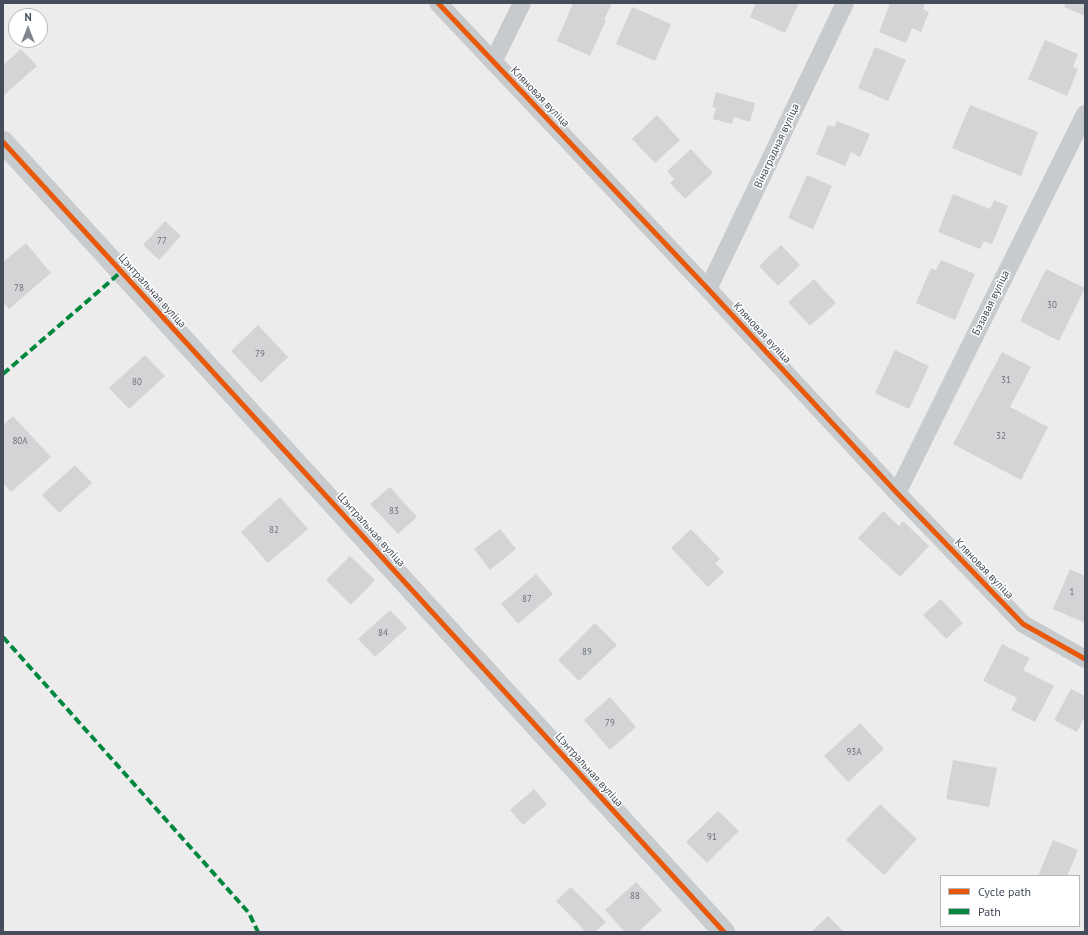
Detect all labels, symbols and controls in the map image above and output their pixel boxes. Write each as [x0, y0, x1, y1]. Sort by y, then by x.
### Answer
north arrow [8, 8, 48, 48]
text: N [24, 10, 32, 24]
street label: Кляновая вуліца [508, 64, 572, 130]
street label: Вінаградная вуліца [752, 101, 802, 191]
house number: 77 [157, 236, 167, 246]
street label: Цэнтральная вуліца [115, 251, 189, 331]
street label: Бэзавая вуліца [970, 268, 1012, 338]
house number: 78 [14, 283, 24, 293]
street label: Кляновая вуліца [730, 300, 794, 366]
house number: 30 [1047, 300, 1057, 310]
house number: 79 [255, 349, 265, 359]
house number: 31 [1001, 375, 1011, 385]
house number: 80 [132, 377, 142, 387]
house number: 32 [996, 431, 1006, 441]
house number: 80А [12, 436, 28, 446]
street label: Цэнтральная вуліца [334, 490, 408, 570]
house number: 83 [389, 506, 399, 516]
house number: 82 [269, 525, 279, 535]
street label: Кляновая вуліца [952, 536, 1016, 602]
house number: 1 [1070, 587, 1074, 597]
house number: 87 [522, 594, 532, 604]
house number: 84 [378, 628, 388, 638]
house number: 89 [582, 647, 592, 657]
house number: 79 [605, 718, 615, 728]
street label: Цэнтральная вуліца [552, 730, 626, 810]
house number: 93А [846, 747, 862, 757]
house number: 91 [707, 832, 717, 842]
legend [940, 875, 1080, 927]
text: Cycle path [978, 884, 1031, 899]
house number: 88 [630, 891, 640, 901]
text: Path [978, 904, 1001, 919]

